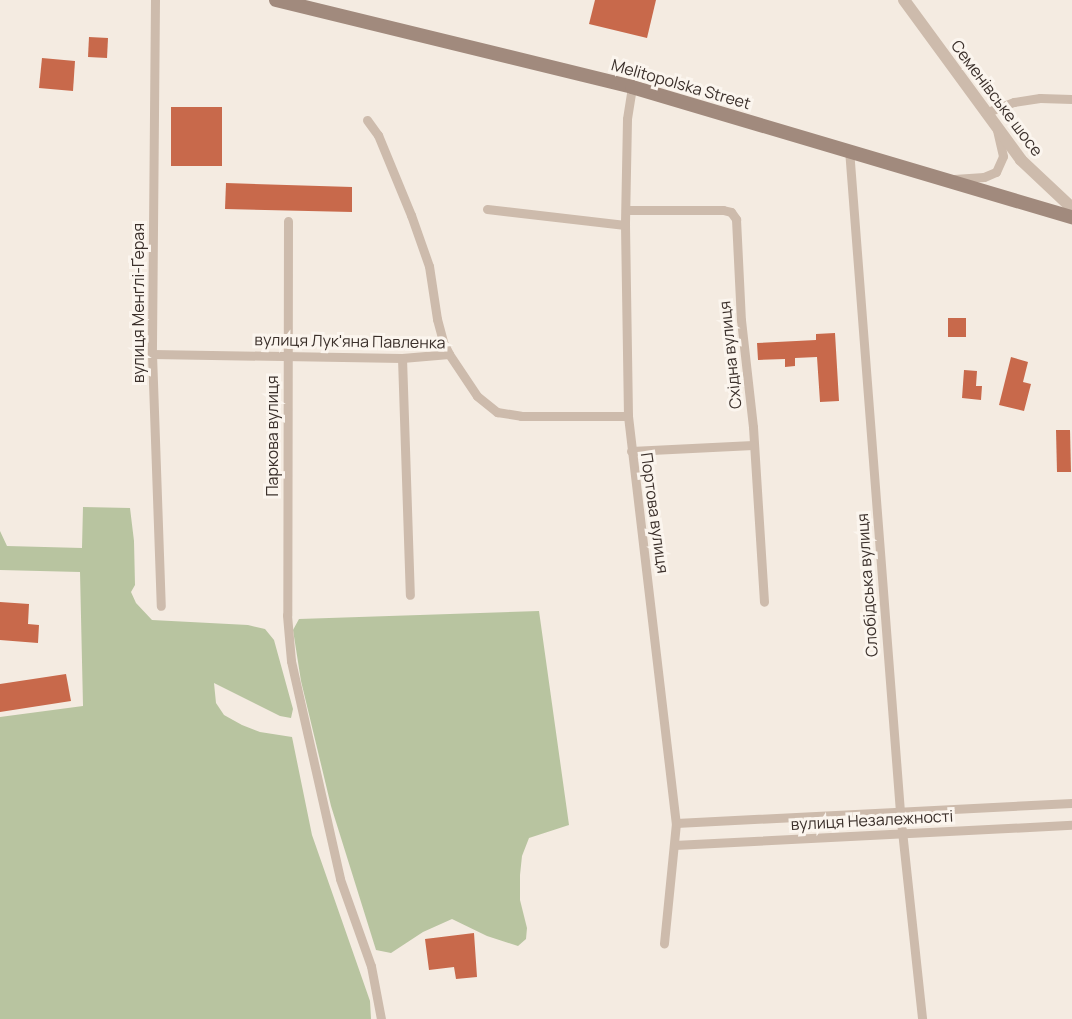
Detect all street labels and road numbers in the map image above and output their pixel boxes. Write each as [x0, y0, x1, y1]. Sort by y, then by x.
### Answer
street label: Семенівське шосе [947, 36, 1047, 160]
street label: Melitopolska Street [609, 55, 753, 113]
street label: вулиця Менґлі-Ґерая [128, 223, 148, 383]
street label: Східна вулиця [715, 300, 745, 410]
street label: вулиця Лук'яна Павленка [254, 330, 446, 352]
street label: Паркова вулиця [262, 375, 282, 497]
street label: Портова вулиця [637, 451, 673, 575]
street label: Слобідська вулиця [852, 513, 882, 657]
street label: вулиця Незалежності [790, 806, 954, 834]

